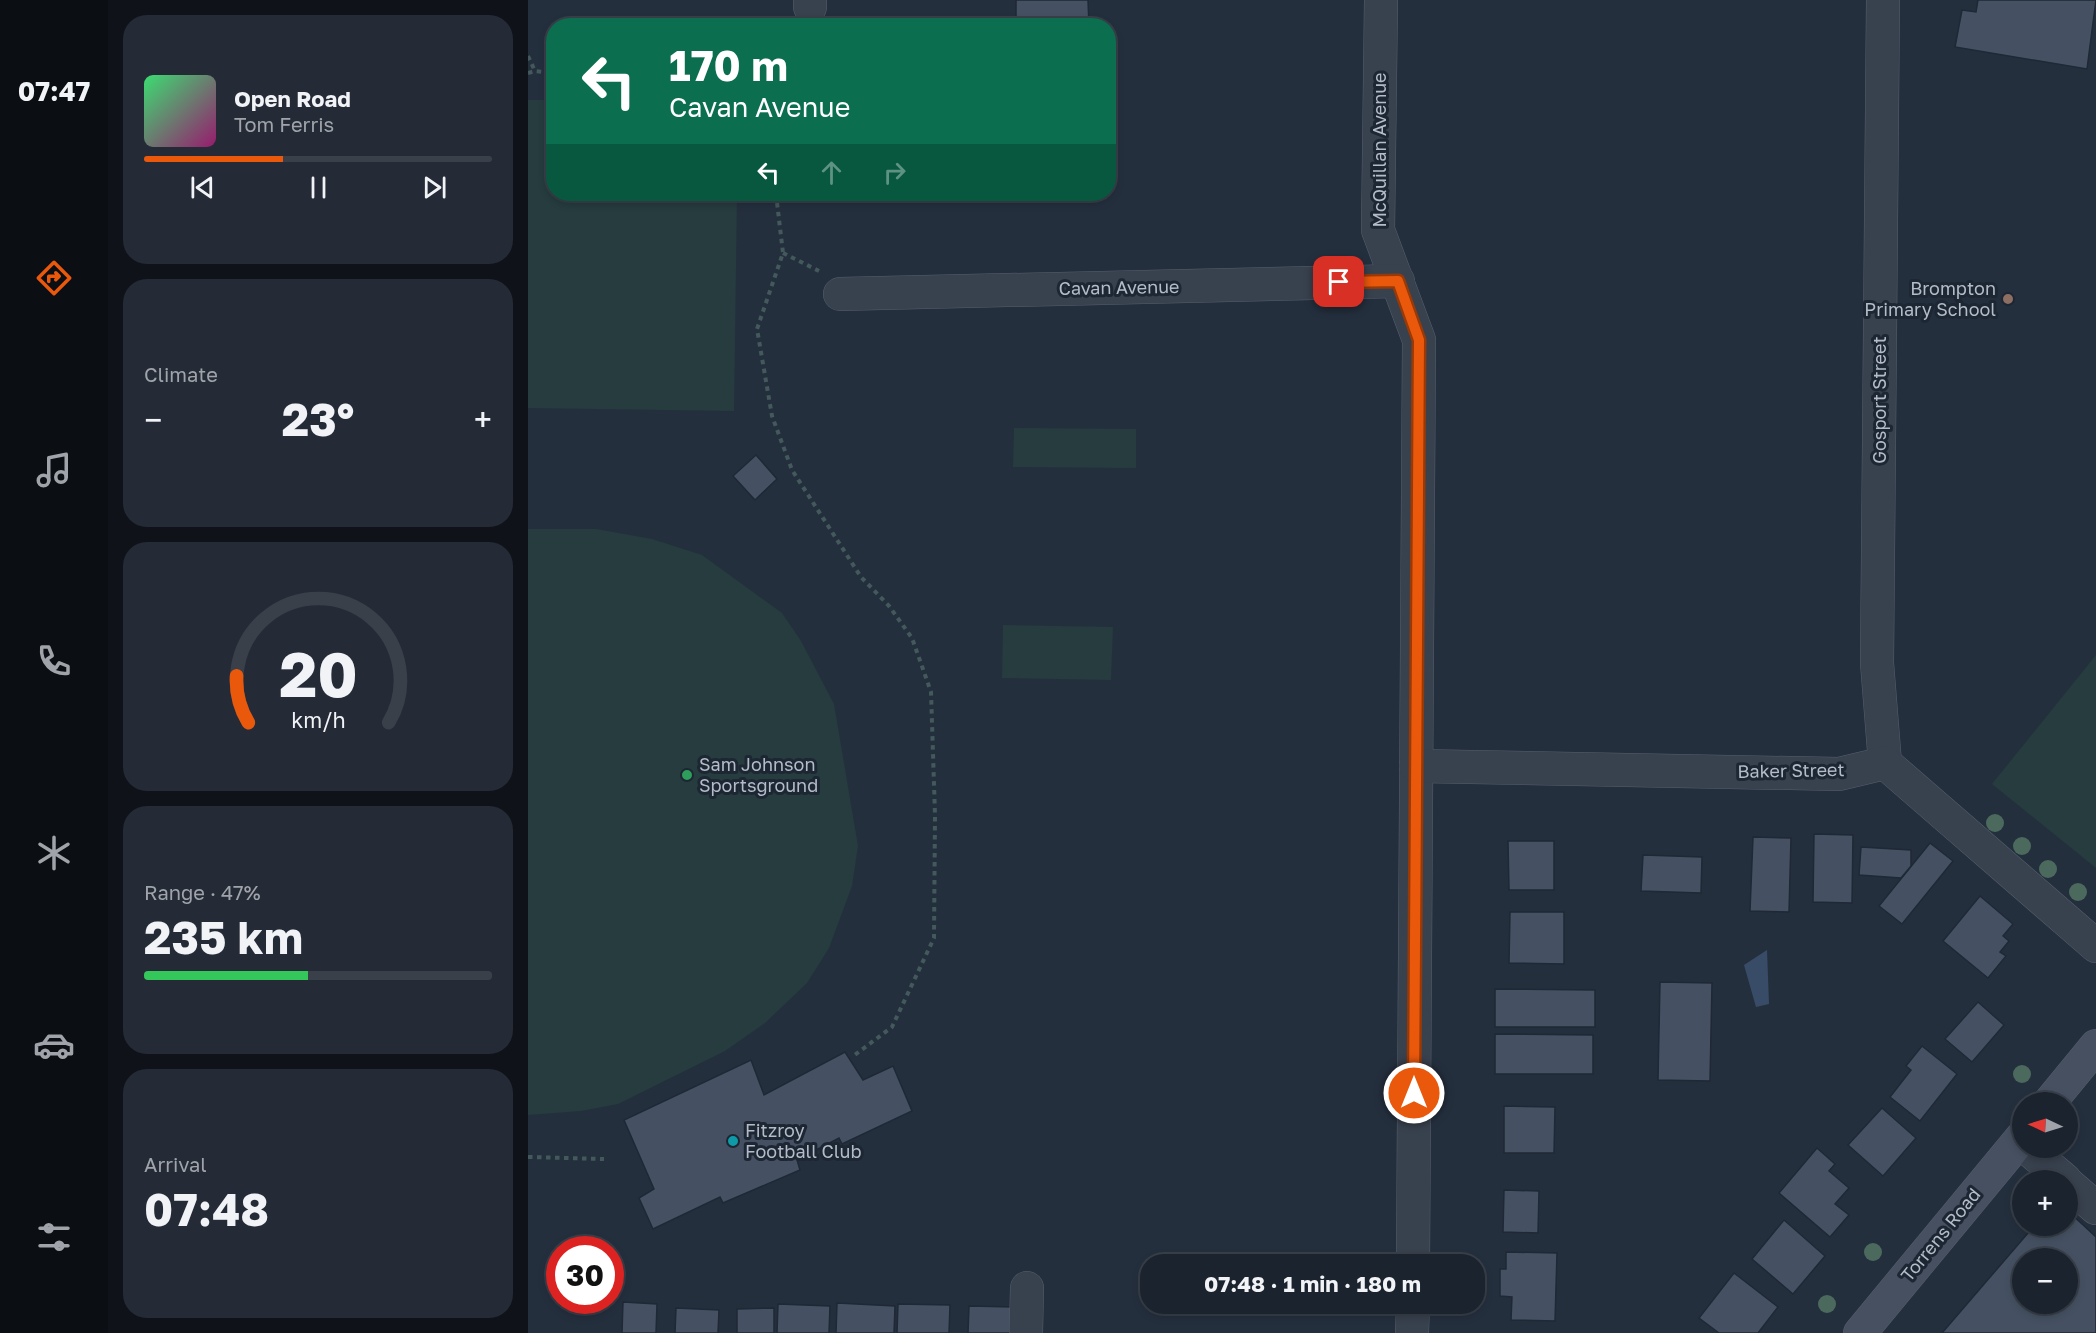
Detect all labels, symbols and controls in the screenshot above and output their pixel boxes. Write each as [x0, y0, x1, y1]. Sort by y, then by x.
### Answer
text: 170 m [669, 40, 788, 90]
icon: left [570, 42, 648, 120]
street label: McQuillan Avenue [1368, 72, 1390, 228]
text: 07:47 [18, 75, 90, 107]
text: Open Road [234, 85, 351, 112]
text: Cavan Avenue [669, 91, 850, 123]
text: Tom Ferris [234, 112, 334, 136]
icon: left [752, 156, 785, 189]
icon: ahead [815, 156, 848, 189]
icon: right [878, 156, 911, 189]
icon: previous [186, 171, 219, 204]
icon: pause [302, 171, 335, 204]
icon: next [418, 171, 451, 204]
pin [1313, 256, 1364, 307]
icon: directions [33, 257, 75, 299]
icon: arrive [1322, 265, 1355, 298]
street label: Cavan Avenue [1058, 275, 1180, 299]
place label: Brompton Primary School [1864, 277, 1996, 320]
marker: Brompton Primary School [2001, 292, 2015, 306]
street label: Gosport Street [1868, 336, 1890, 464]
text: Climate [144, 362, 218, 386]
text: 23° [282, 392, 354, 446]
text: − [144, 400, 162, 439]
text: + [474, 400, 492, 439]
icon: music [33, 449, 75, 491]
text: 20 [279, 637, 357, 712]
icon: phone [33, 640, 75, 682]
text: km/h [291, 708, 345, 734]
place label: Sam Johnson Sportsground [699, 753, 818, 796]
street label: Baker Street [1737, 758, 1845, 782]
marker: Sam Johnson Sportsground [680, 768, 694, 782]
icon: climate [33, 832, 75, 874]
text: Range · 47% [144, 880, 261, 904]
text: 235 km [144, 910, 303, 964]
icon: car [33, 1024, 75, 1066]
position arrow [1382, 1061, 1446, 1125]
north arrow [2012, 1092, 2078, 1158]
map controls [2012, 1092, 2078, 1314]
place label: Fitzroy Football Club [745, 1119, 862, 1162]
marker: Fitzroy Football Club [726, 1134, 740, 1148]
text: Arrival [144, 1152, 207, 1176]
button: + [2012, 1170, 2078, 1236]
text: 07:48 [144, 1182, 269, 1236]
street label: Torrens Road [1896, 1183, 1985, 1286]
icon: filters [33, 1216, 75, 1258]
speed limit sign: 30 [546, 1236, 624, 1314]
button: − [2012, 1248, 2078, 1314]
text: 07:48 · 1 min · 180 m [1204, 1270, 1421, 1297]

